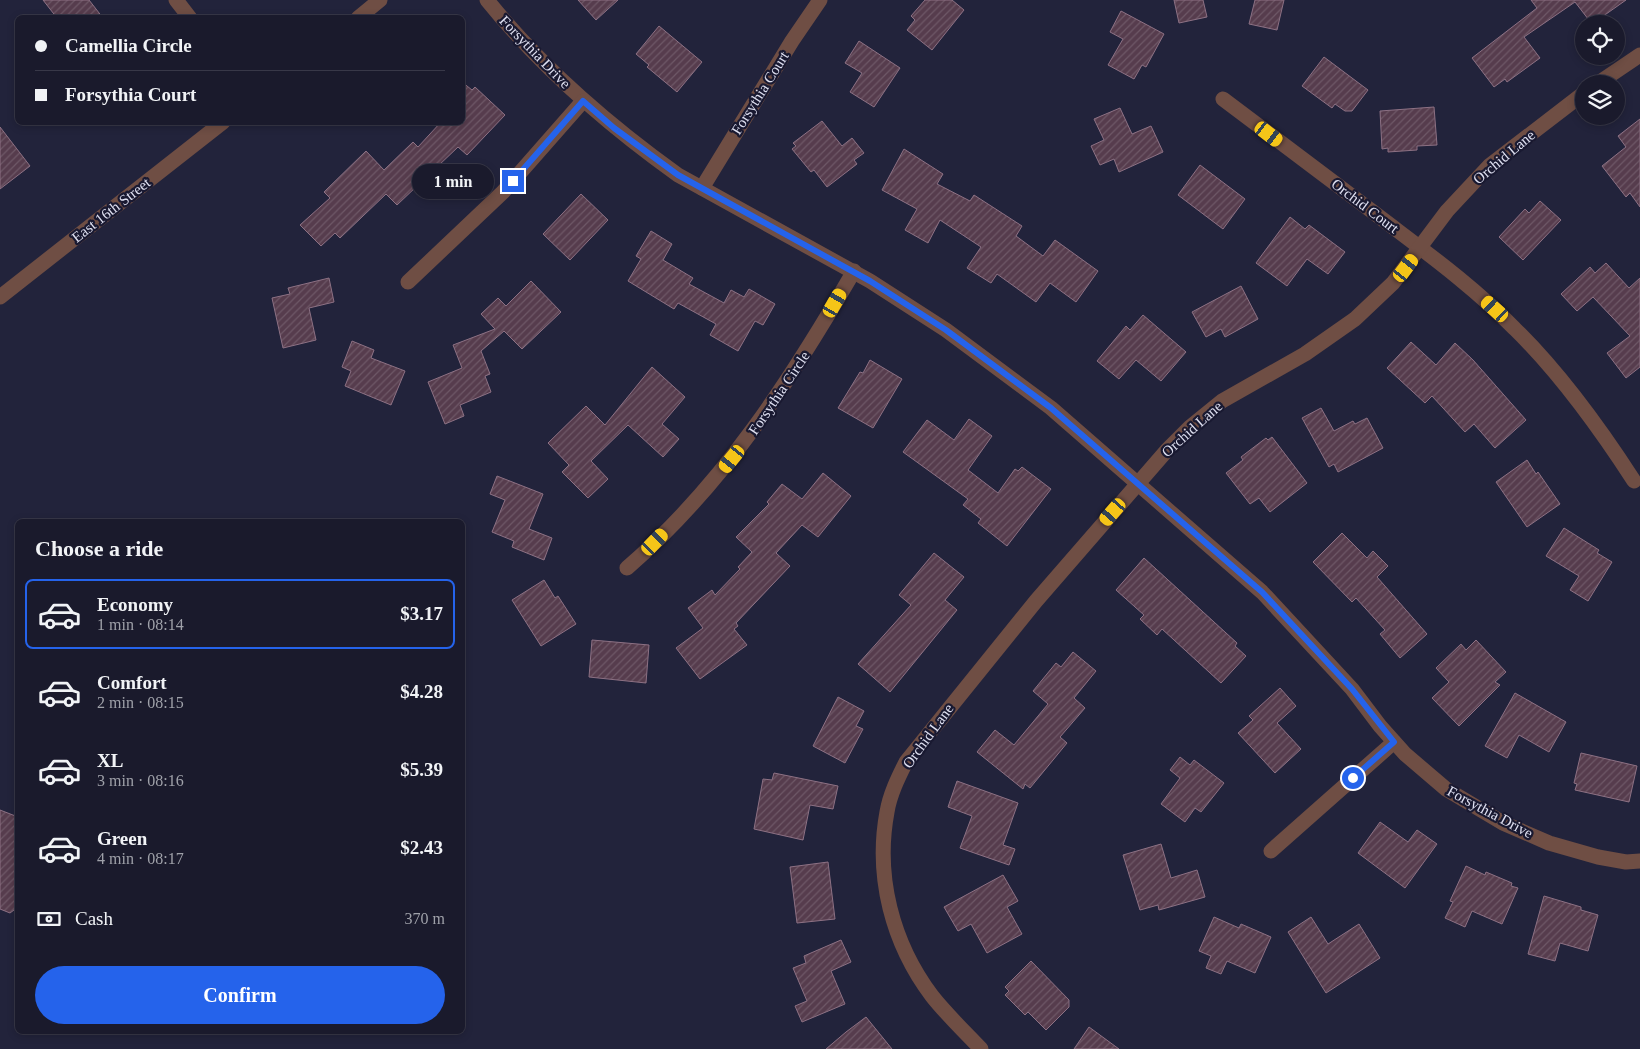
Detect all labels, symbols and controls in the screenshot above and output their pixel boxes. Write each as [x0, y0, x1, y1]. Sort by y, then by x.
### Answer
street label: Forsythia Drive [496, 12, 574, 92]
map controls [1575, 15, 1625, 125]
button: locate [1575, 15, 1625, 65]
text: Camellia Circle [65, 35, 192, 56]
street label: Forsythia Court [728, 48, 792, 137]
button: layers [1575, 75, 1625, 125]
text: Forsythia Court [65, 84, 196, 105]
car [1252, 119, 1285, 149]
street label: Orchid Lane [1470, 126, 1538, 187]
callout: 1 min [413, 164, 496, 198]
route end [502, 170, 524, 192]
text: 1 min [434, 173, 472, 190]
street label: East 16th Street [69, 174, 154, 246]
street label: Orchid Court [1328, 176, 1402, 237]
car [1390, 252, 1421, 284]
car [821, 286, 848, 320]
car [1478, 293, 1511, 325]
street label: Forsythia Circle [745, 348, 813, 438]
street label: Orchid Lane [1159, 398, 1226, 460]
car [716, 443, 747, 475]
car [1097, 496, 1128, 528]
car [639, 526, 670, 558]
text: Choose a ride [35, 536, 163, 561]
icon: car [37, 592, 82, 637]
text: Economy [97, 594, 173, 615]
text: $3.17 [400, 603, 443, 624]
text: 1 min · 08:14 [97, 616, 184, 633]
icon: car [37, 670, 82, 715]
text: Comfort [97, 672, 167, 693]
text: $4.28 [400, 681, 443, 702]
text: 2 min · 08:15 [97, 694, 184, 711]
street label: Orchid Lane [899, 701, 957, 771]
icon: car [37, 748, 82, 793]
text: XL [97, 750, 123, 771]
text: $5.39 [400, 759, 443, 780]
route start [1342, 767, 1364, 789]
text: 3 min · 08:16 [97, 772, 184, 789]
street label: Forsythia Drive [1444, 783, 1536, 841]
icon: car [37, 826, 82, 871]
text: Green [97, 828, 147, 849]
text: $2.43 [400, 837, 443, 858]
text: 4 min · 08:17 [97, 850, 184, 867]
icon: cash [35, 905, 63, 933]
text: Cash [75, 908, 113, 929]
text: 370 m [405, 910, 445, 927]
button: Confirm [35, 966, 445, 1024]

